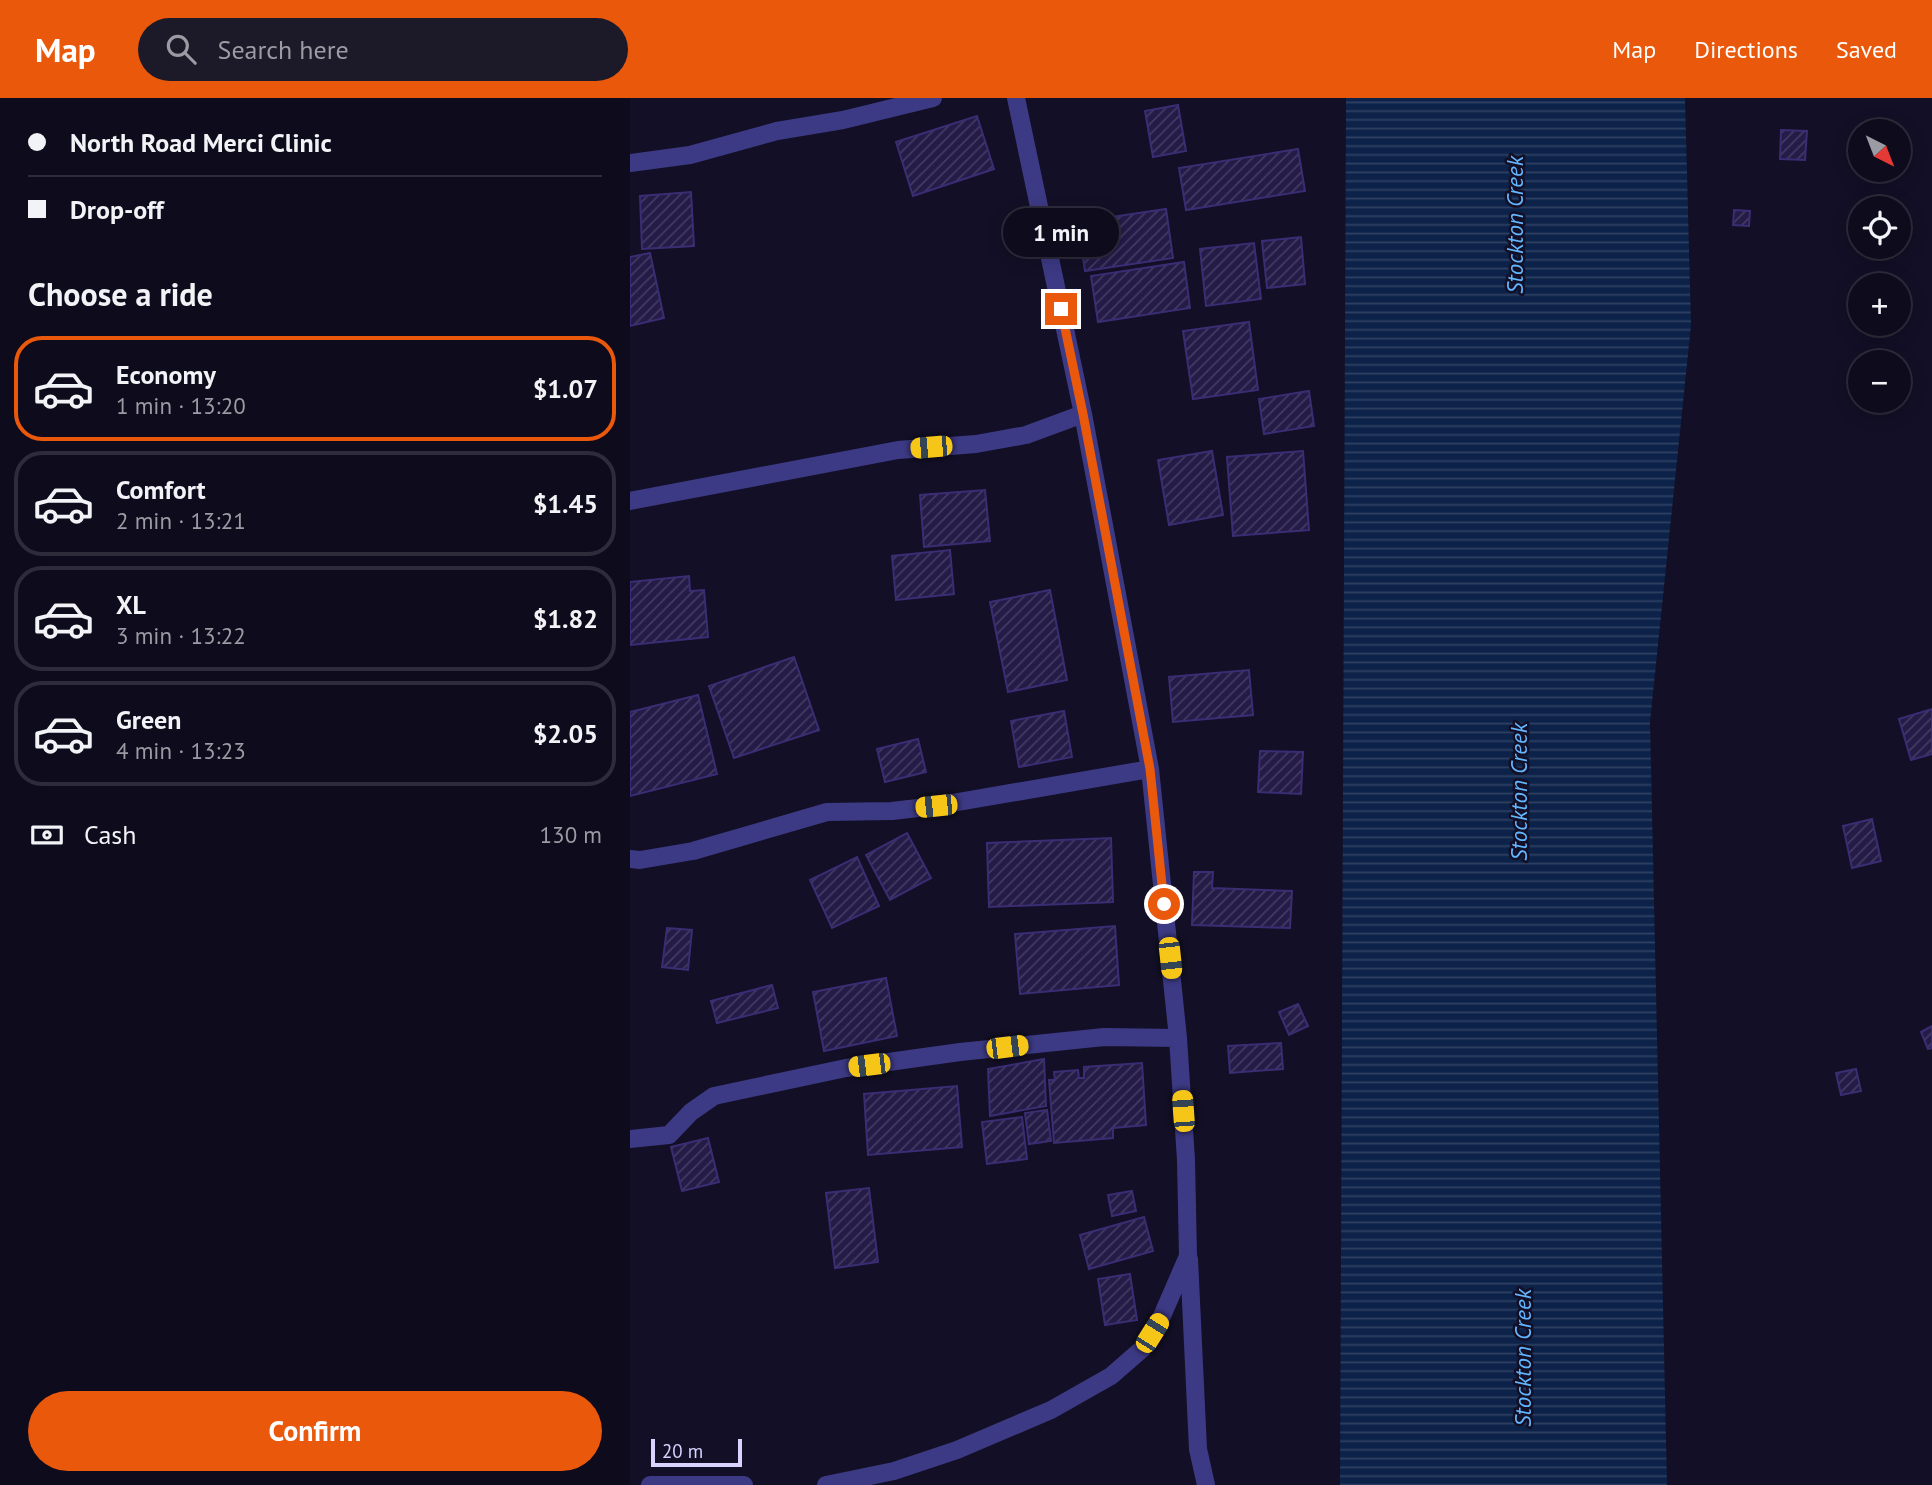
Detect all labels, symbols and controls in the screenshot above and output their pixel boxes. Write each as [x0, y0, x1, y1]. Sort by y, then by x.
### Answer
search box [138, 18, 628, 81]
text: Map [35, 28, 96, 71]
icon: search [162, 30, 200, 68]
text: Search here [218, 33, 349, 66]
text: Map [1612, 34, 1656, 65]
text: Directions [1694, 34, 1798, 65]
text: Saved [1836, 34, 1897, 65]
north arrow [1848, 119, 1911, 182]
map controls [1848, 119, 1911, 413]
text: North Road Merci Clinic [70, 126, 332, 159]
water label: Stockton Creek [1500, 154, 1529, 294]
text: Drop-off [70, 193, 164, 226]
button: locate [1848, 196, 1911, 259]
callout: 1 min [1003, 208, 1119, 256]
text: 1 min [1033, 218, 1089, 247]
text: Choose a ride [28, 273, 213, 315]
button: + [1848, 273, 1911, 336]
route end [1045, 293, 1077, 325]
button: − [1848, 350, 1911, 413]
icon: car [32, 357, 95, 420]
text: Economy [116, 358, 216, 391]
text: $1.07 [533, 372, 598, 405]
text: 1 min · 13:20 [116, 391, 246, 420]
car [910, 435, 953, 459]
icon: car [32, 472, 95, 535]
text: Comfort [116, 473, 206, 506]
text: $1.45 [533, 487, 598, 520]
text: 2 min · 13:21 [116, 506, 246, 535]
icon: car [32, 587, 95, 650]
text: XL [116, 588, 146, 621]
text: $1.82 [533, 602, 598, 635]
text: 3 min · 13:22 [116, 621, 246, 650]
icon: car [32, 702, 95, 765]
text: Green [116, 703, 181, 736]
text: $2.05 [533, 717, 598, 750]
water label: Stockton Creek [1504, 721, 1533, 861]
text: 4 min · 13:23 [116, 736, 246, 765]
car [915, 793, 958, 819]
icon: cash [28, 816, 66, 854]
text: Cash [84, 818, 136, 851]
text: 130 m [540, 820, 602, 849]
route start [1148, 888, 1180, 920]
car [1158, 936, 1183, 980]
car [985, 1034, 1030, 1060]
car [847, 1052, 892, 1078]
car [1172, 1089, 1195, 1133]
water label: Stockton Creek [1508, 1287, 1537, 1427]
car [1132, 1310, 1173, 1356]
button: Confirm [28, 1391, 602, 1471]
scale bar [651, 1436, 742, 1468]
text: 20 m [662, 1439, 703, 1463]

